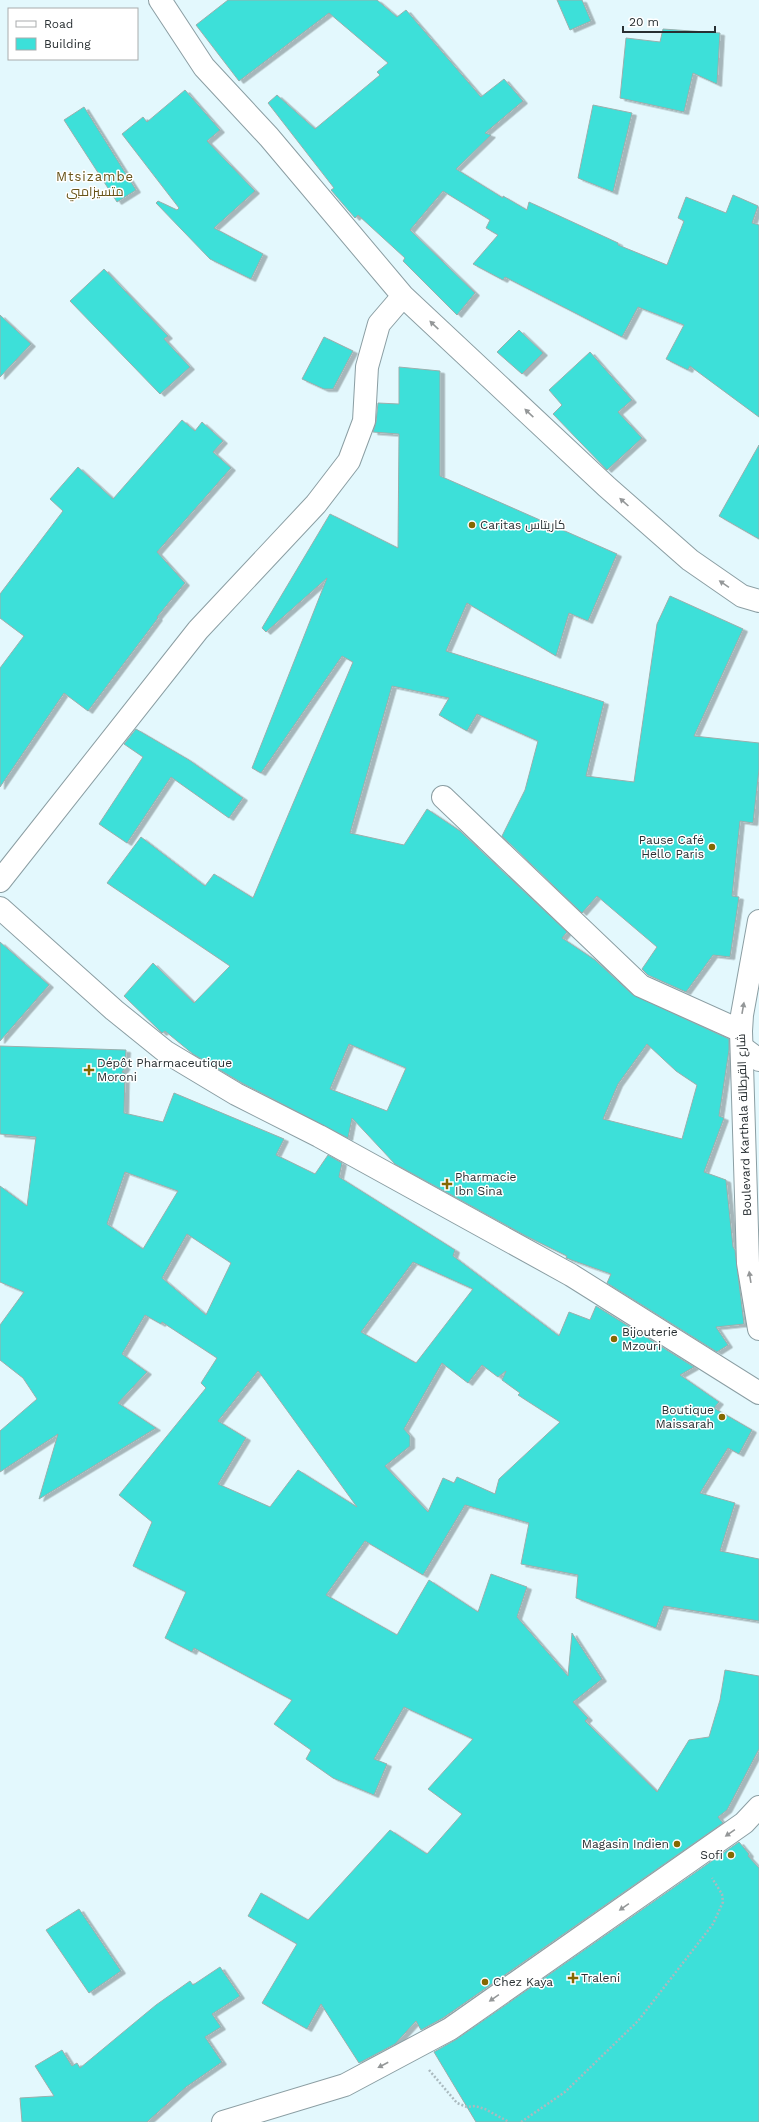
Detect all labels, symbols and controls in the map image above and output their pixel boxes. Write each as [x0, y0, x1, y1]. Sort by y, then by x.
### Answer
legend [8, 8, 138, 60]
scale bar [623, 8, 715, 34]
text: 20 m [629, 15, 659, 29]
text: Road [44, 17, 73, 31]
text: Building [44, 37, 91, 51]
district label: Mtsizambe متسيزامبي [56, 169, 134, 202]
one-way arrow [429, 320, 439, 330]
one-way arrow [524, 408, 534, 418]
one-way arrow [619, 497, 629, 507]
place label: Caritas كاريتاس [480, 518, 565, 532]
marker: Caritas كاريتاس [467, 520, 477, 530]
one-way arrow [719, 580, 730, 588]
place label: Pause Café Hello Paris [639, 833, 704, 861]
marker: Pause Café Hello Paris [707, 842, 717, 852]
one-way arrow [740, 1001, 746, 1014]
street label: Boulevard Karthala شارع القرطالة [734, 1033, 755, 1216]
place label: Dépôt Pharmaceutique Moroni [97, 1056, 232, 1084]
marker: Dépôt Pharmaceutique Moroni [84, 1065, 94, 1075]
place label: Pharmacie Ibn Sina [455, 1170, 517, 1198]
marker: Pharmacie Ibn Sina [442, 1179, 452, 1189]
one-way arrow [747, 1271, 753, 1283]
place label: Bijouterie Mzouri [622, 1325, 678, 1353]
marker: Bijouterie Mzouri [609, 1334, 619, 1344]
place label: Boutique Maissarah [655, 1403, 714, 1431]
marker: Boutique Maissarah [717, 1412, 727, 1422]
one-way arrow [725, 1829, 736, 1837]
place label: Magasin Indien [582, 1837, 669, 1851]
marker: Magasin Indien [672, 1839, 682, 1849]
place label: Sofi [700, 1848, 723, 1862]
marker: Sofi [726, 1850, 736, 1860]
one-way arrow [619, 1903, 629, 1911]
place label: Traleni [581, 1971, 620, 1985]
marker: Traleni [568, 1973, 578, 1983]
place label: Chez Kaya [493, 1975, 553, 1989]
marker: Chez Kaya [480, 1977, 490, 1987]
one-way arrow [489, 1994, 499, 2002]
one-way arrow [377, 2061, 389, 2068]

